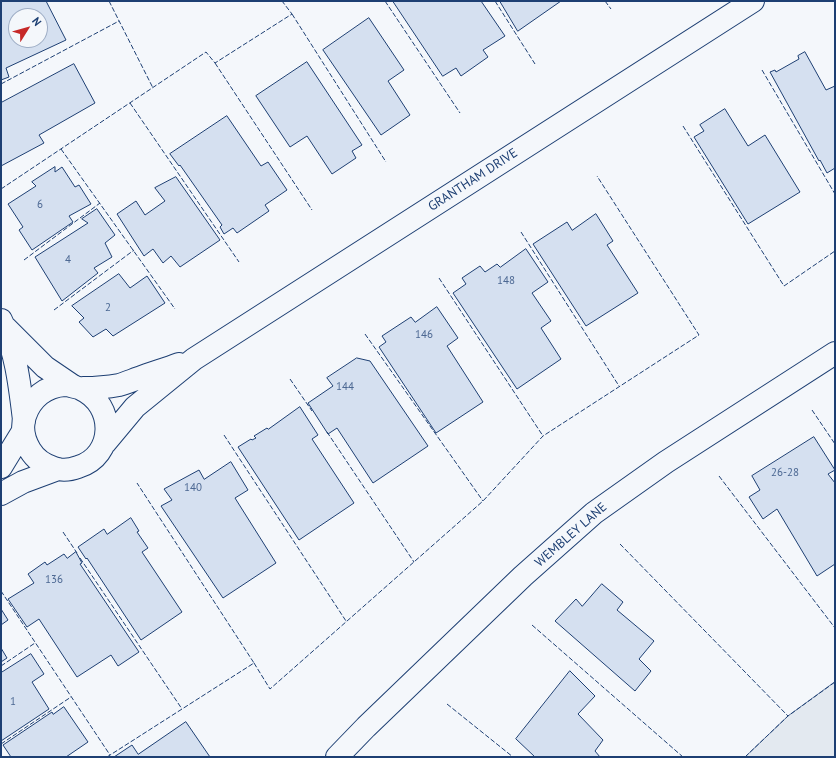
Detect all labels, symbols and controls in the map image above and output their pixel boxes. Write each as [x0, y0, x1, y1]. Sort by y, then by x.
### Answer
north arrow [8, 8, 48, 48]
text: N [29, 14, 45, 28]
street label: GRANTHAM DRIVE [425, 145, 521, 215]
house number: 6 [37, 198, 43, 212]
house number: 4 [65, 253, 71, 267]
house number: 148 [497, 274, 515, 288]
house number: 2 [105, 301, 111, 315]
house number: 146 [415, 328, 433, 342]
house number: 144 [336, 380, 354, 394]
house number: 26-28 [771, 466, 799, 480]
house number: 140 [184, 481, 202, 495]
street label: WEMBLEY LANE [532, 500, 610, 570]
house number: 136 [45, 573, 63, 587]
house number: 1 [10, 695, 16, 709]

